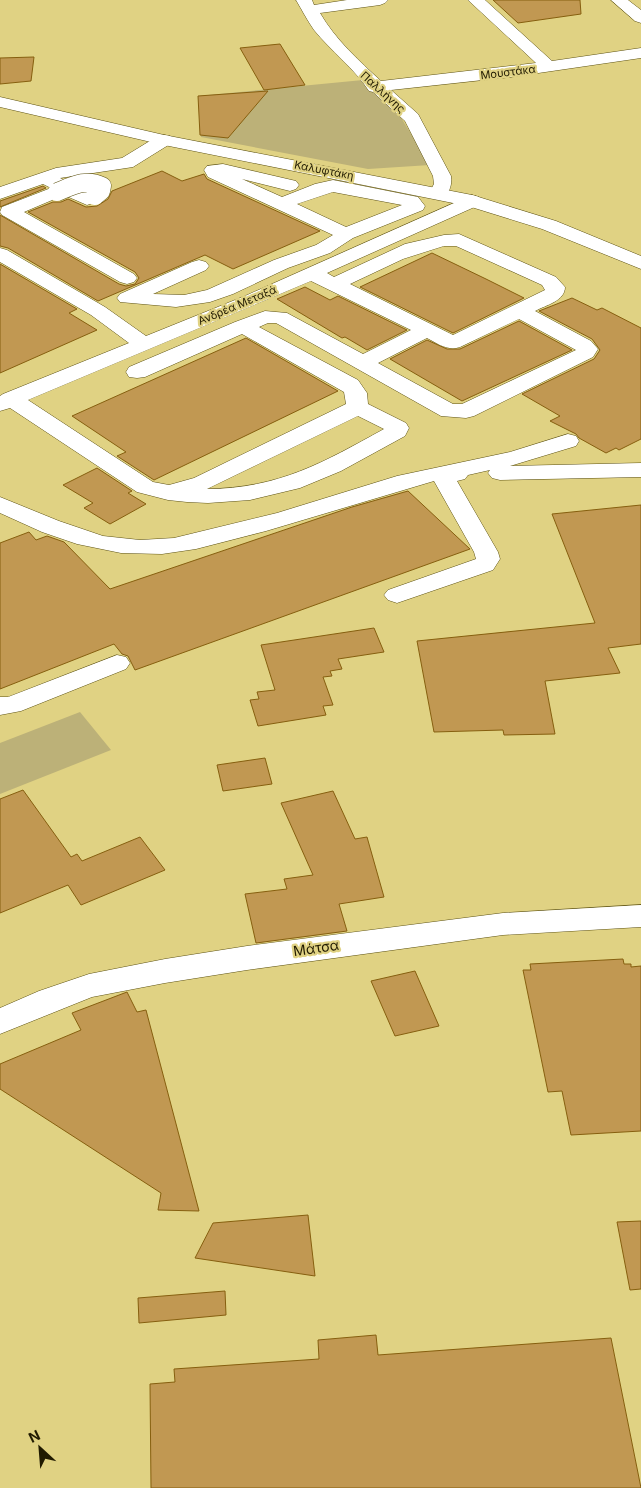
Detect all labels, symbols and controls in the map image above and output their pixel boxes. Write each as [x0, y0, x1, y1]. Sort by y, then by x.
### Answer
street label: Μουστάκα [480, 62, 536, 82]
street label: Παλλήνης [358, 68, 408, 116]
street label: Καλυφτάκη [293, 157, 355, 183]
street label: Ανδρέα Μεταξά [196, 282, 278, 328]
street label: Μάτσα [292, 936, 340, 959]
north arrow [15, 1423, 65, 1473]
text: N [26, 1426, 43, 1446]

